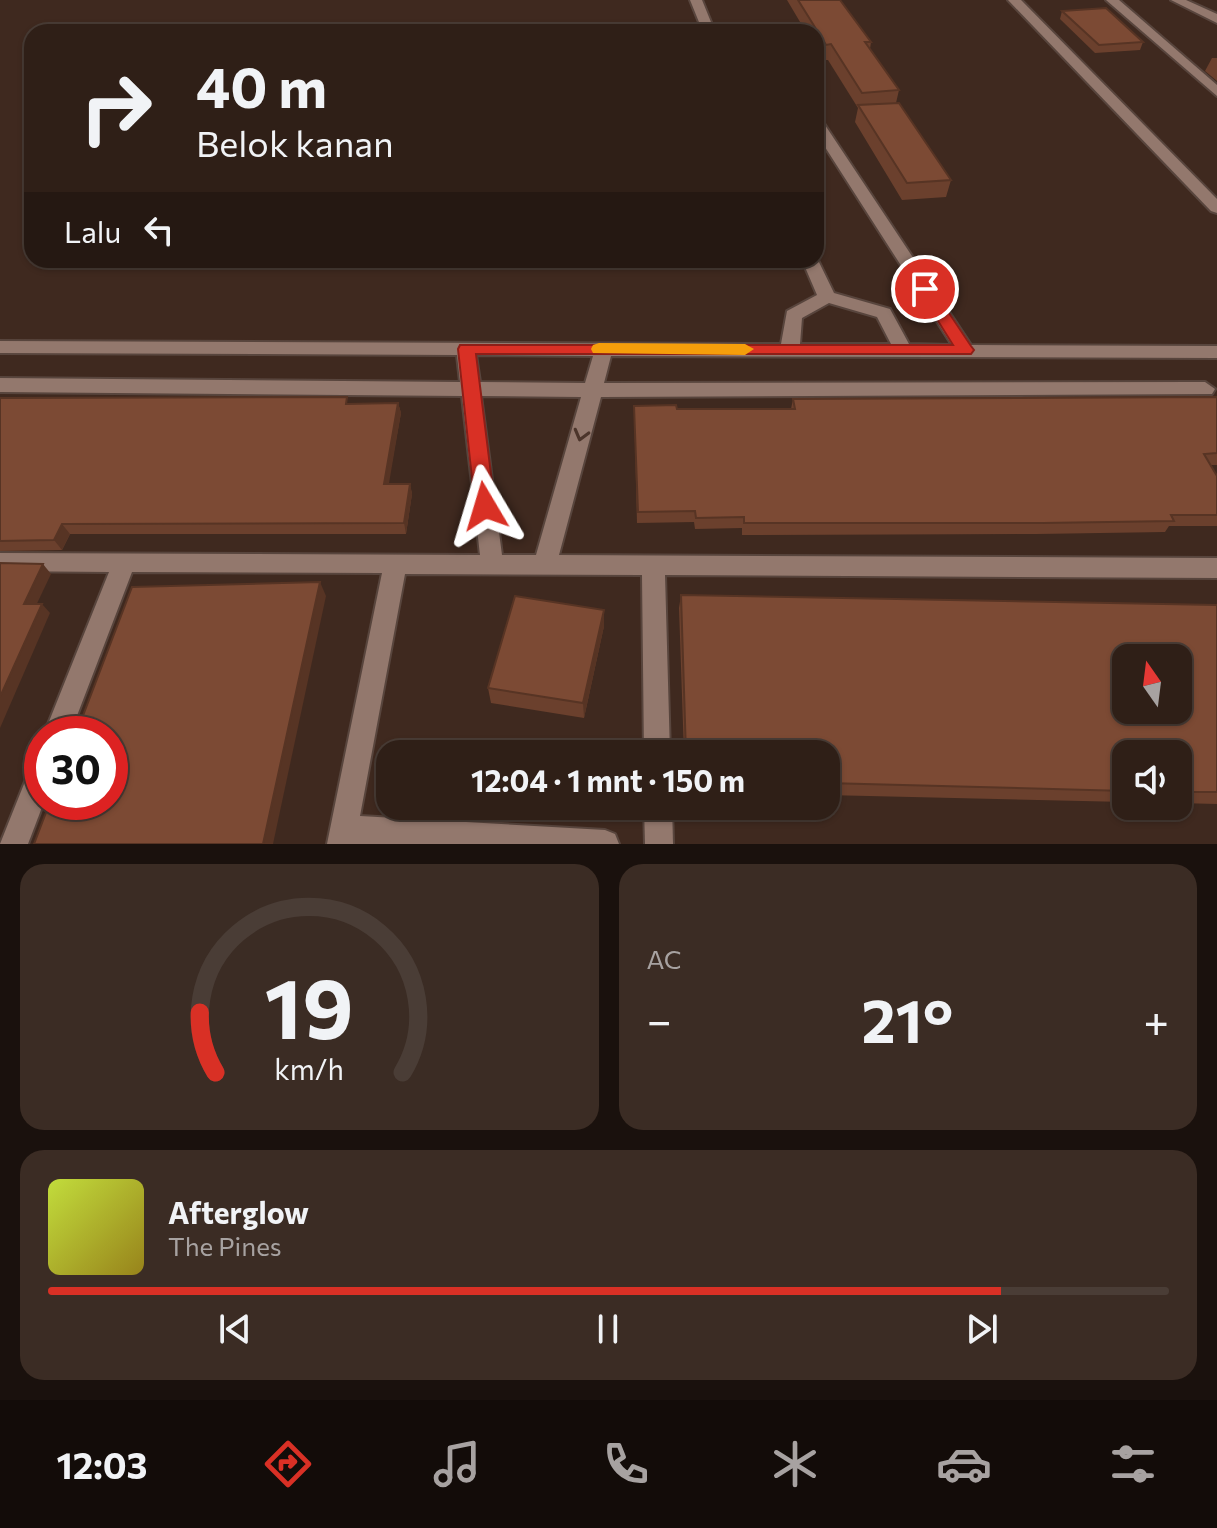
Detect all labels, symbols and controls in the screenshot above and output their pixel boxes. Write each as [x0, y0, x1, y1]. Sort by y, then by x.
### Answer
text: 40 m [196, 51, 327, 120]
icon: right [64, 56, 168, 160]
text: Belok kanan [196, 120, 394, 164]
icon: left [137, 208, 181, 252]
text: Lalu [64, 212, 121, 249]
pin [891, 255, 959, 323]
icon: arrive [903, 267, 947, 311]
one-way arrow [574, 427, 590, 441]
position arrow [443, 464, 527, 548]
north arrow [1112, 644, 1192, 724]
map controls [1112, 644, 1192, 820]
speed limit sign: 30 [24, 716, 128, 820]
button: sound [1112, 740, 1192, 820]
text: 12:04 · 1 mnt · 150 m [471, 761, 745, 798]
text: AC [647, 943, 681, 974]
text: 19 [265, 954, 354, 1056]
text: 21° [861, 982, 953, 1055]
text: − [647, 992, 672, 1046]
text: + [1143, 992, 1169, 1046]
text: km/h [274, 1051, 344, 1086]
text: Afterglow [168, 1193, 309, 1230]
text: The Pines [168, 1230, 282, 1261]
icon: previous [213, 1307, 257, 1351]
icon: pause [586, 1307, 630, 1351]
icon: next [960, 1307, 1004, 1351]
icon: directions [260, 1436, 316, 1492]
icon: music [429, 1436, 485, 1492]
icon: phone [598, 1436, 654, 1492]
icon: climate [767, 1436, 823, 1492]
icon: car [936, 1436, 992, 1492]
icon: filters [1105, 1436, 1161, 1492]
text: 12:03 [56, 1442, 147, 1486]

